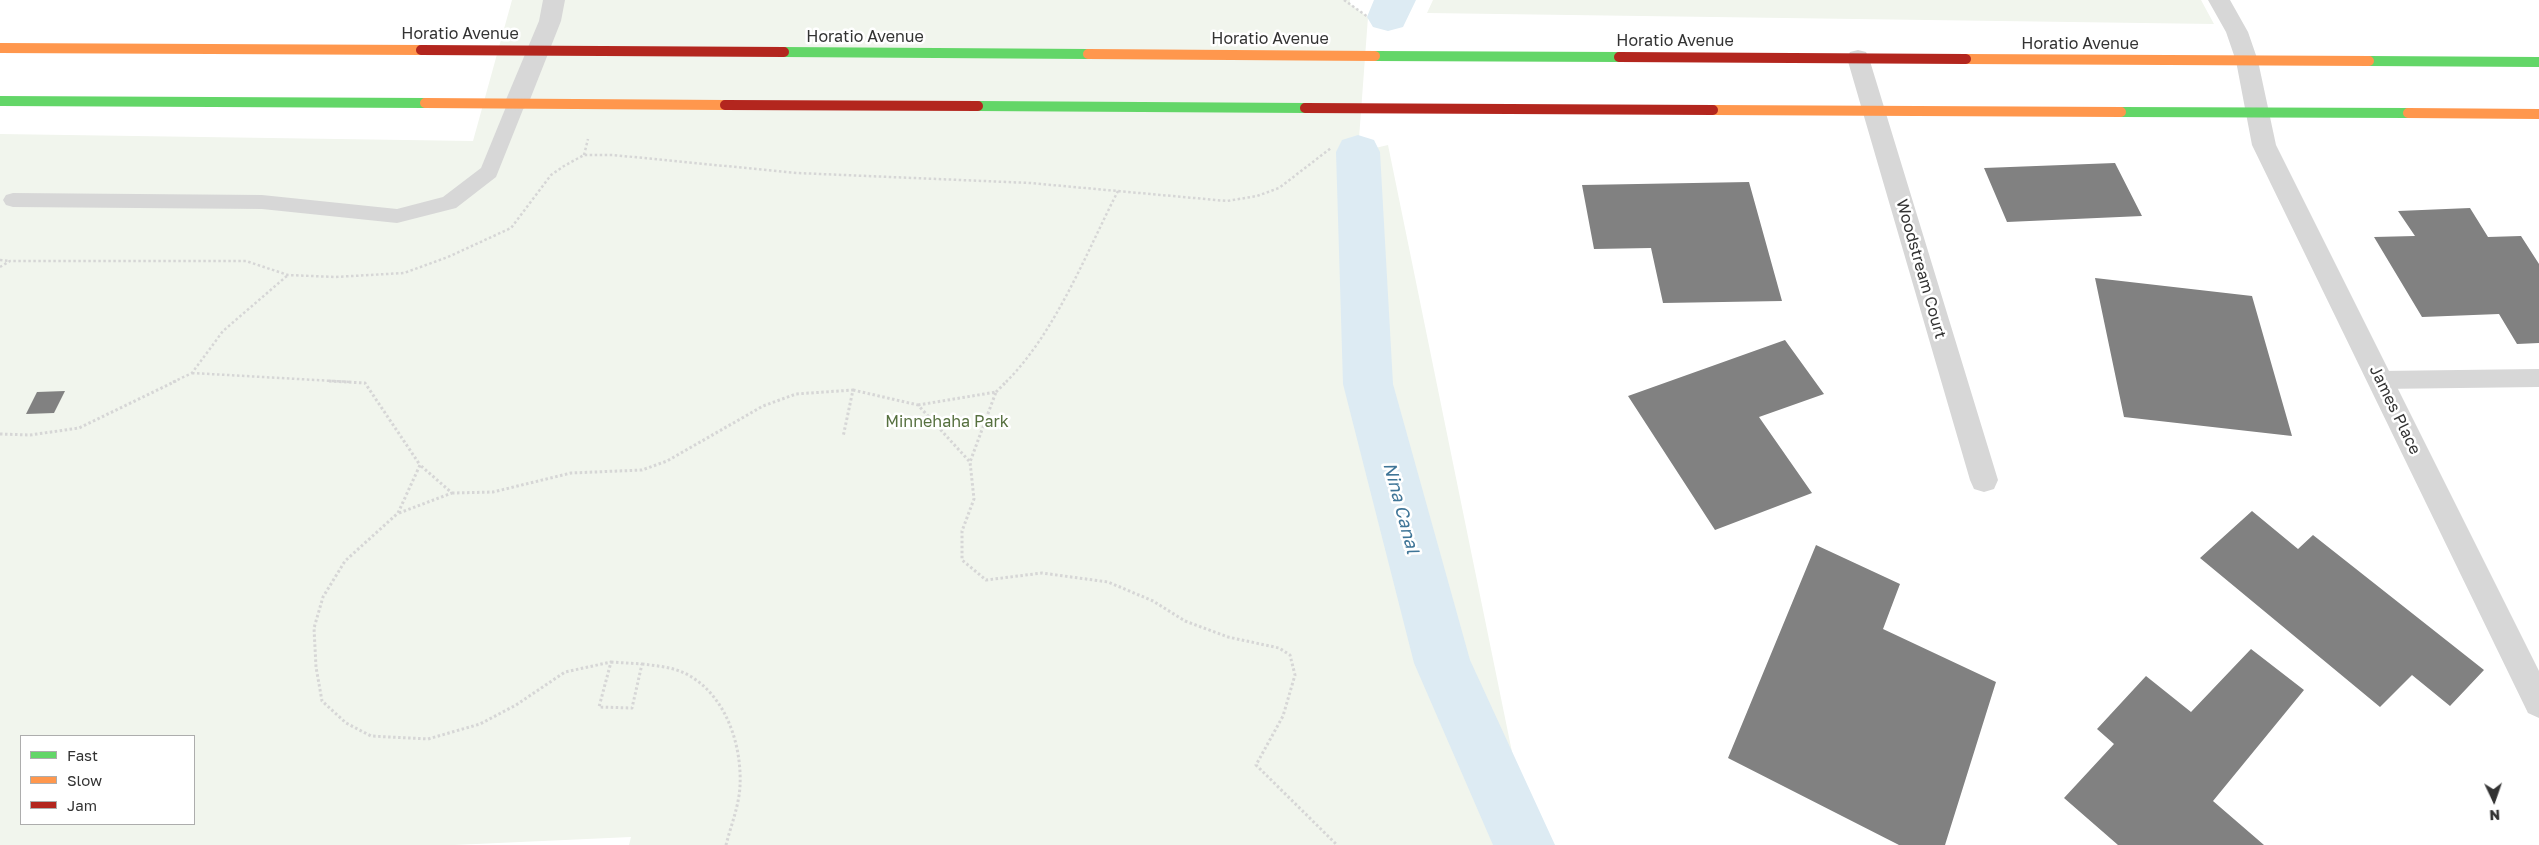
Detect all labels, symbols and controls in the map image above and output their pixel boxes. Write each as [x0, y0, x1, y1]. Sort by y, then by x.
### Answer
street label: Horatio Avenue [401, 24, 519, 44]
street label: Horatio Avenue [806, 27, 924, 47]
street label: Horatio Avenue [1211, 29, 1329, 49]
street label: Horatio Avenue [1616, 31, 1734, 51]
street label: Horatio Avenue [2021, 34, 2139, 54]
street label: Woodstream Court [1892, 197, 1950, 341]
street label: James Place [2365, 362, 2425, 458]
park label: Minnehaha Park [885, 412, 1009, 432]
water label: Nina Canal [1378, 460, 1424, 556]
legend [20, 735, 195, 825]
text: Fast [67, 746, 98, 764]
text: Slow [67, 771, 102, 789]
north arrow [2469, 775, 2519, 825]
text: Jam [67, 796, 97, 814]
text: N [2489, 807, 2501, 824]

